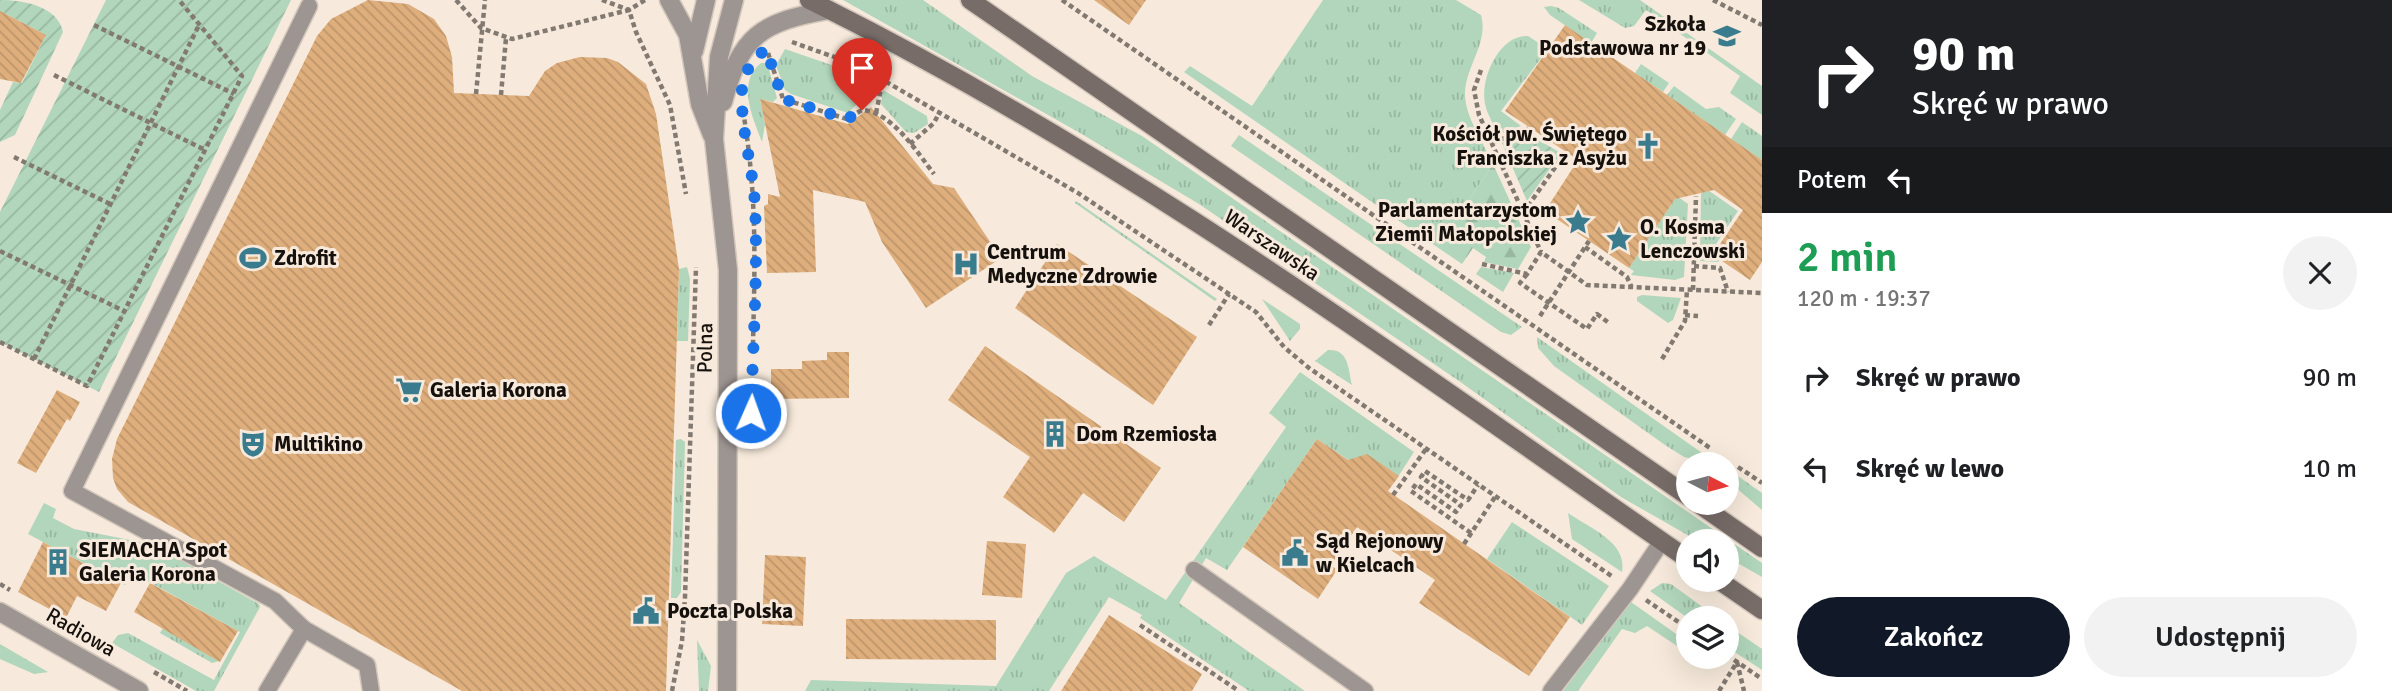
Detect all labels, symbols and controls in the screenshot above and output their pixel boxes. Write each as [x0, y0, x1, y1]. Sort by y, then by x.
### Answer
place label: Szkoła Podstawowa nr 19 [1539, 11, 1706, 61]
school or university icon: Szkoła Podstawowa nr 19 [1712, 21, 1742, 51]
text: 90 m [1912, 24, 2015, 84]
icon: right [1797, 28, 1888, 119]
pin [832, 38, 892, 110]
icon: arrive [843, 49, 881, 87]
text: Skręć w prawo [1912, 84, 2109, 123]
place label: Kościół pw. Świętego Franciszka z Asyżu [1432, 120, 1627, 171]
church icon: Kościół pw. Świętego Franciszka z Asyżu [1633, 131, 1663, 161]
icon: left [1881, 161, 1919, 199]
text: Potem [1797, 164, 1867, 196]
place label: Parlamentarzystom Ziemii Małopolskiej [1375, 197, 1557, 247]
street label: Warszawska [1219, 203, 1325, 287]
place icon: Parlamentarzystom Ziemii Małopolskiej [1563, 207, 1593, 237]
place label: O. Kosma Lenczowski [1640, 214, 1745, 264]
place icon: O. Kosma Lenczowski [1604, 224, 1634, 254]
text: 2 min [1797, 232, 1898, 283]
button: close [2283, 236, 2357, 310]
place label: Centrum Medyczne Zdrowie [987, 239, 1158, 289]
sports icon: Zdrofit [238, 243, 268, 273]
place label: Zdrofit [274, 245, 337, 271]
hospital icon: Centrum Medyczne Zdrowie [951, 249, 981, 279]
text: 120 m · 19:37 [1797, 284, 1931, 313]
street label: Polna [692, 323, 718, 373]
icon: right [1797, 359, 1835, 397]
text: Skręć w prawo [1856, 362, 2021, 394]
text: 90 m [2302, 362, 2357, 394]
supermarket icon: Galeria Korona [394, 375, 424, 405]
position arrow [714, 376, 788, 450]
place label: Galeria Korona [430, 377, 567, 403]
building icon: Dom Rzemiosła [1040, 419, 1070, 449]
place label: Dom Rzemiosła [1076, 421, 1217, 447]
theatre icon: Multikino [238, 429, 268, 459]
place label: Multikino [274, 431, 363, 457]
icon: left [1797, 450, 1835, 488]
north arrow [1676, 452, 1740, 514]
map controls [1676, 452, 1739, 669]
text: Skręć w lewo [1856, 453, 2004, 485]
text: 10 m [2302, 453, 2357, 485]
place label: Sąd Rejonowy w Kielcach [1316, 528, 1444, 578]
button: sound [1676, 529, 1739, 592]
place label: SIEMACHA Spot Galeria Korona [79, 537, 227, 587]
public building icon: Sąd Rejonowy w Kielcach [1280, 538, 1310, 568]
building icon: SIEMACHA Spot Galeria Korona [43, 547, 73, 577]
public building icon: Poczta Polska [631, 596, 661, 626]
button: Zakończ [1797, 597, 2070, 677]
button: Udostępnij [2084, 597, 2357, 677]
place label: Poczta Polska [667, 598, 793, 624]
street label: Radiowa [42, 602, 120, 662]
button: layers [1676, 606, 1739, 669]

